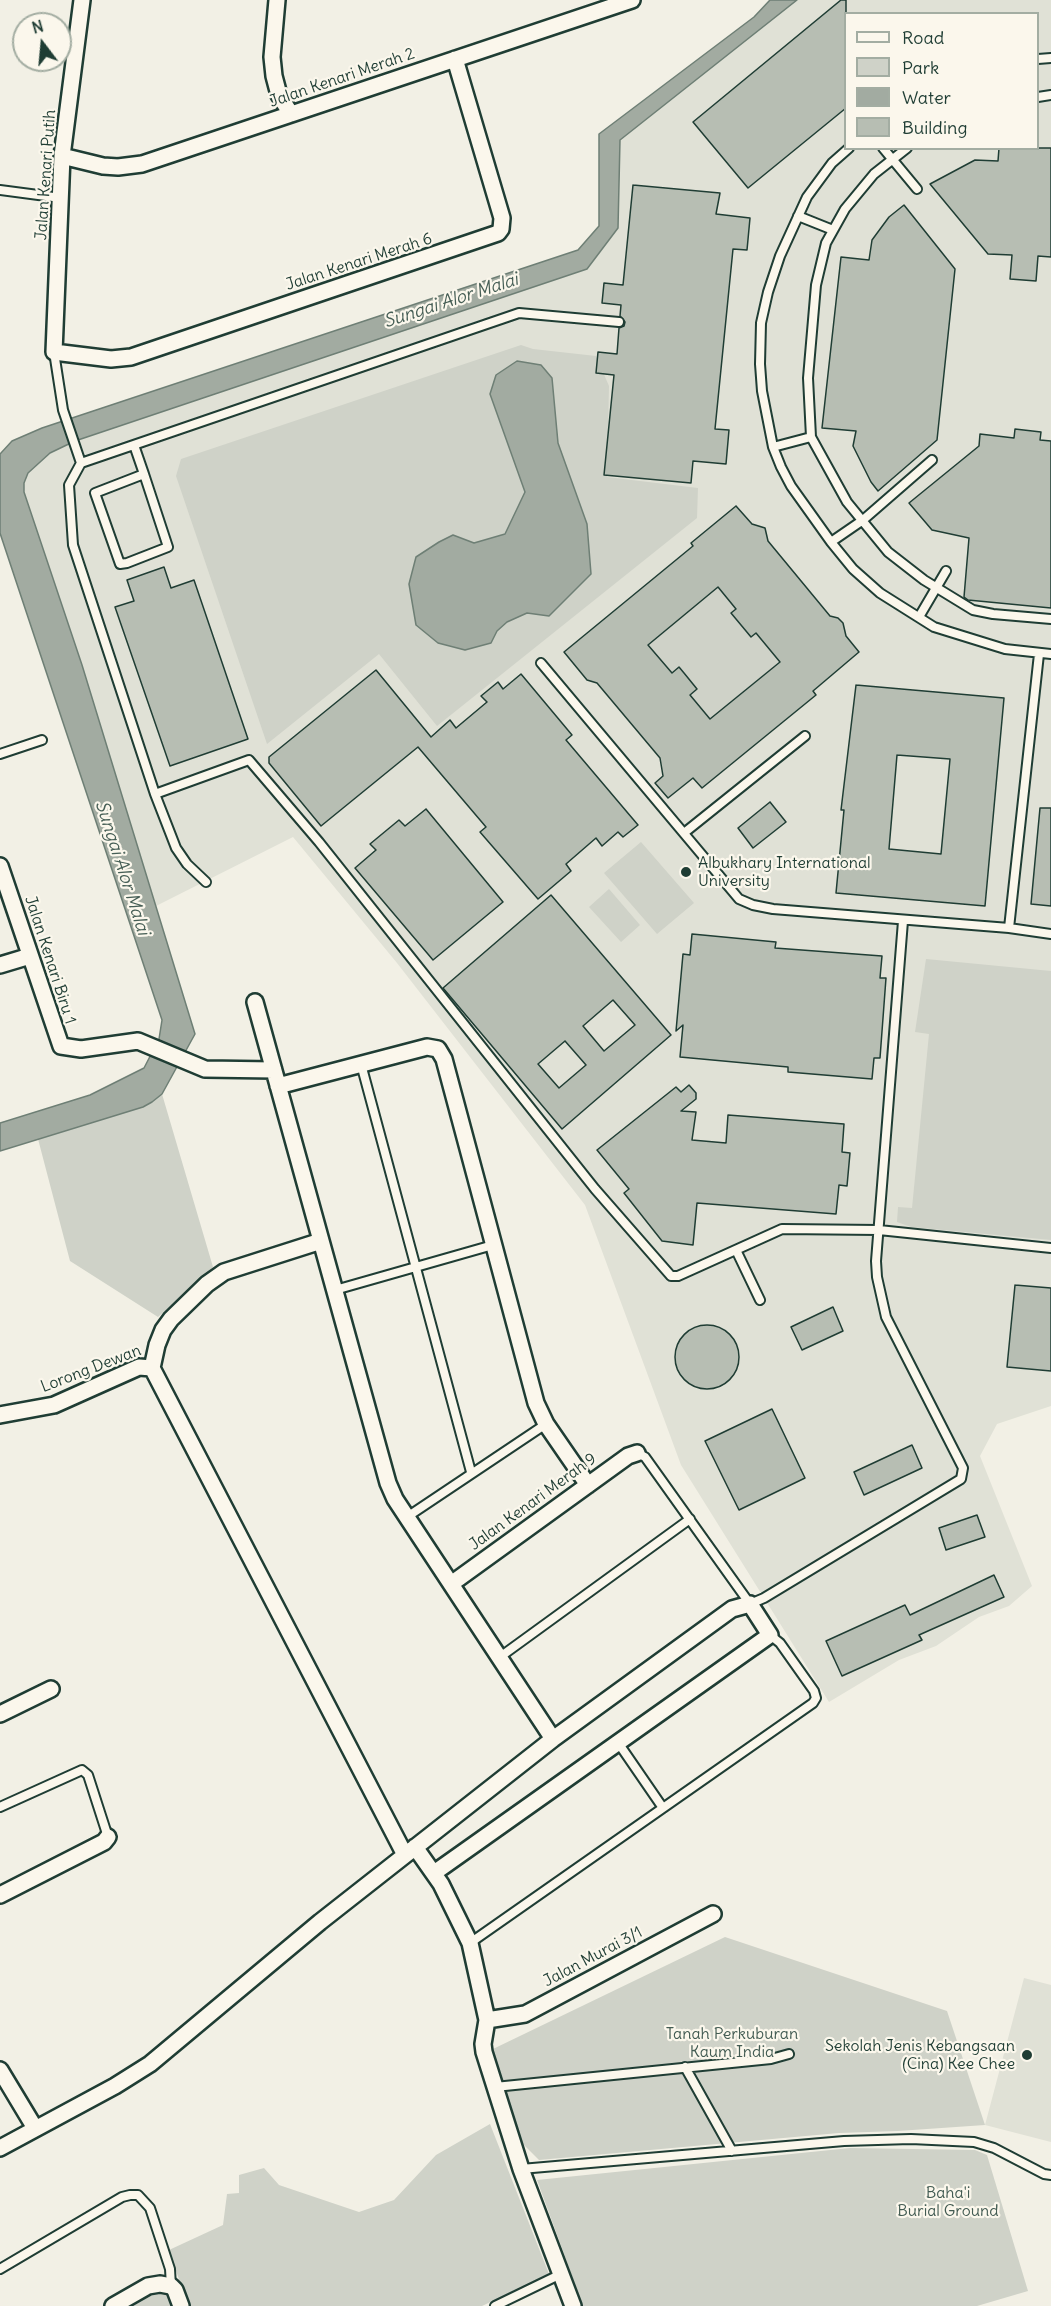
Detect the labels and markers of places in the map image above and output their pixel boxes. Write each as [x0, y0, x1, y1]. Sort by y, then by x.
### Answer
place label: Albukhary International University [698, 853, 871, 891]
marker: Albukhary International University [679, 865, 693, 879]
place label: Sekolah Jenis Kebangsaan (Cina) Kee Chee [825, 2036, 1015, 2074]
marker: Sekolah Jenis Kebangsaan (Cina) Kee Chee [1020, 2048, 1034, 2062]

